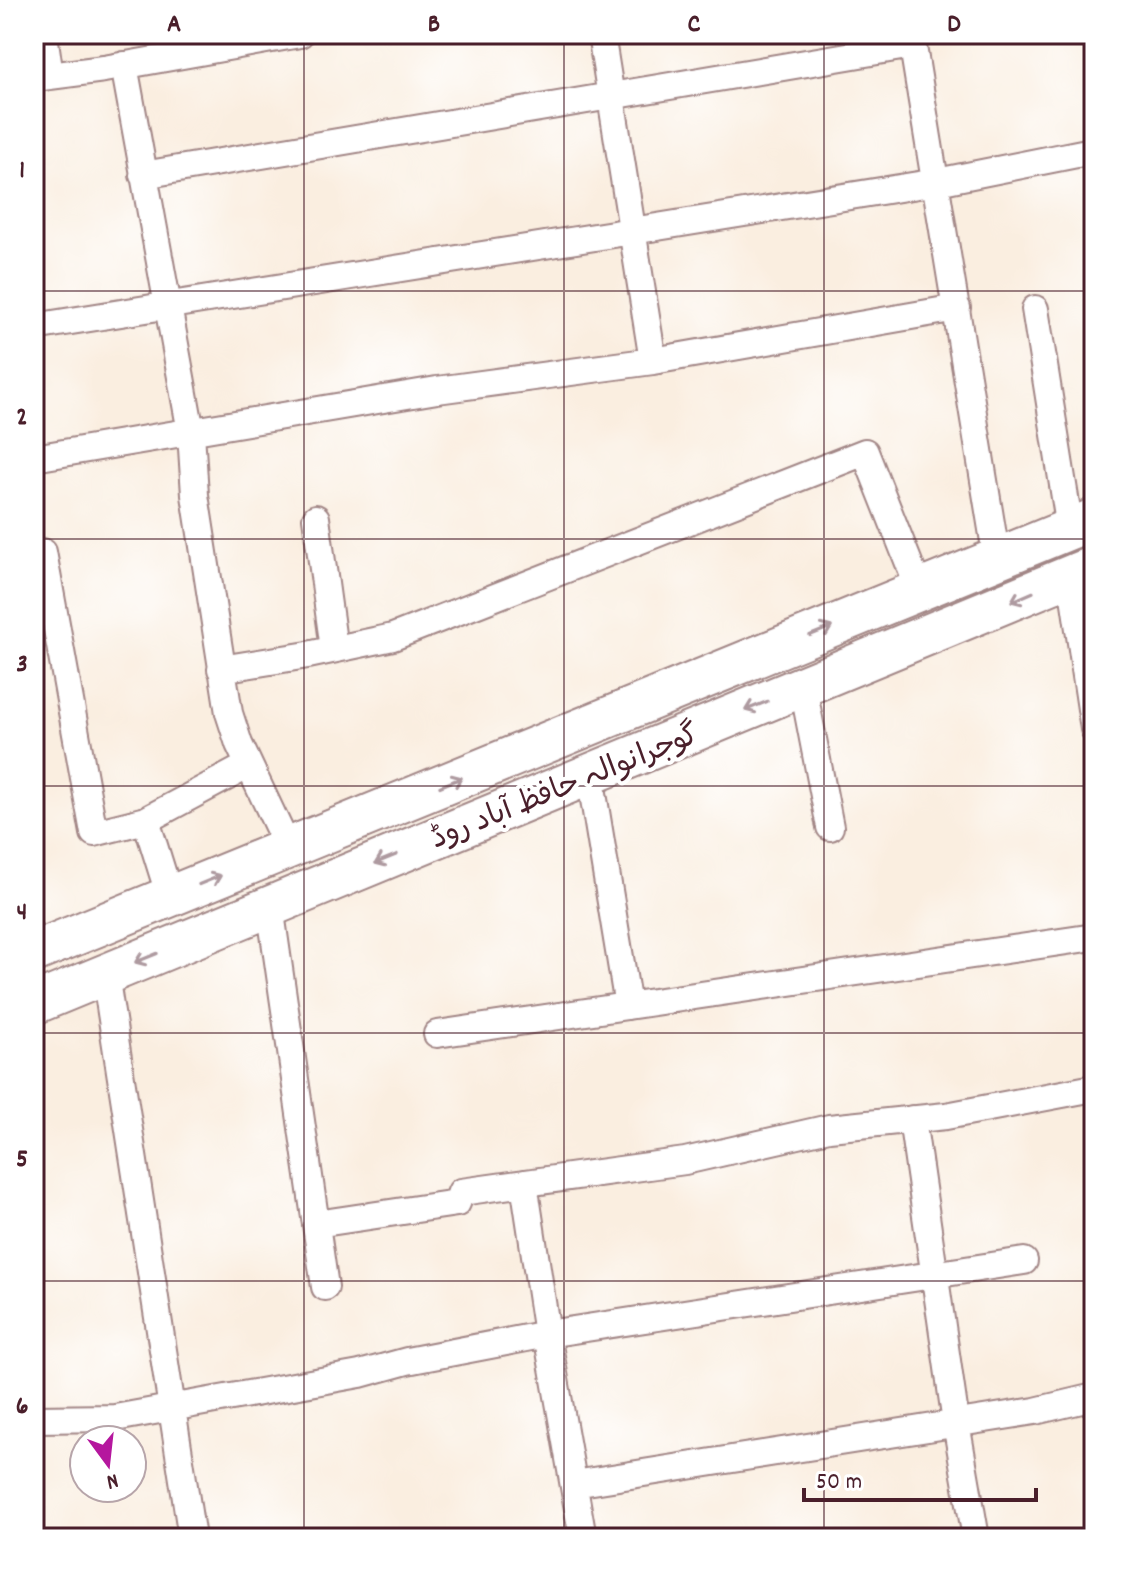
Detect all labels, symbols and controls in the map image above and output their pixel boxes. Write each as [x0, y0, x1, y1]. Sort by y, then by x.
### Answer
text: A [167, 7, 181, 44]
text: B [428, 7, 440, 44]
text: C [688, 7, 701, 44]
text: D [947, 7, 961, 44]
text: 1 [19, 153, 25, 190]
text: 2 [16, 400, 28, 437]
one-way arrow [1010, 590, 1035, 605]
one-way arrow [808, 623, 833, 637]
text: 3 [16, 647, 28, 684]
one-way arrow [744, 700, 769, 715]
street label: گوجرانوالہ حافظ آباد روڈ [425, 716, 707, 863]
one-way arrow [438, 774, 463, 788]
one-way arrow [374, 853, 399, 867]
one-way arrow [197, 872, 222, 886]
text: 4 [17, 895, 27, 932]
one-way arrow [134, 951, 159, 966]
text: 5 [16, 1142, 28, 1179]
text: 6 [16, 1389, 28, 1426]
north arrow [68, 1424, 148, 1504]
scale bar [804, 1452, 1036, 1502]
text: N [103, 1464, 122, 1496]
text: 50 m [816, 1466, 862, 1500]

